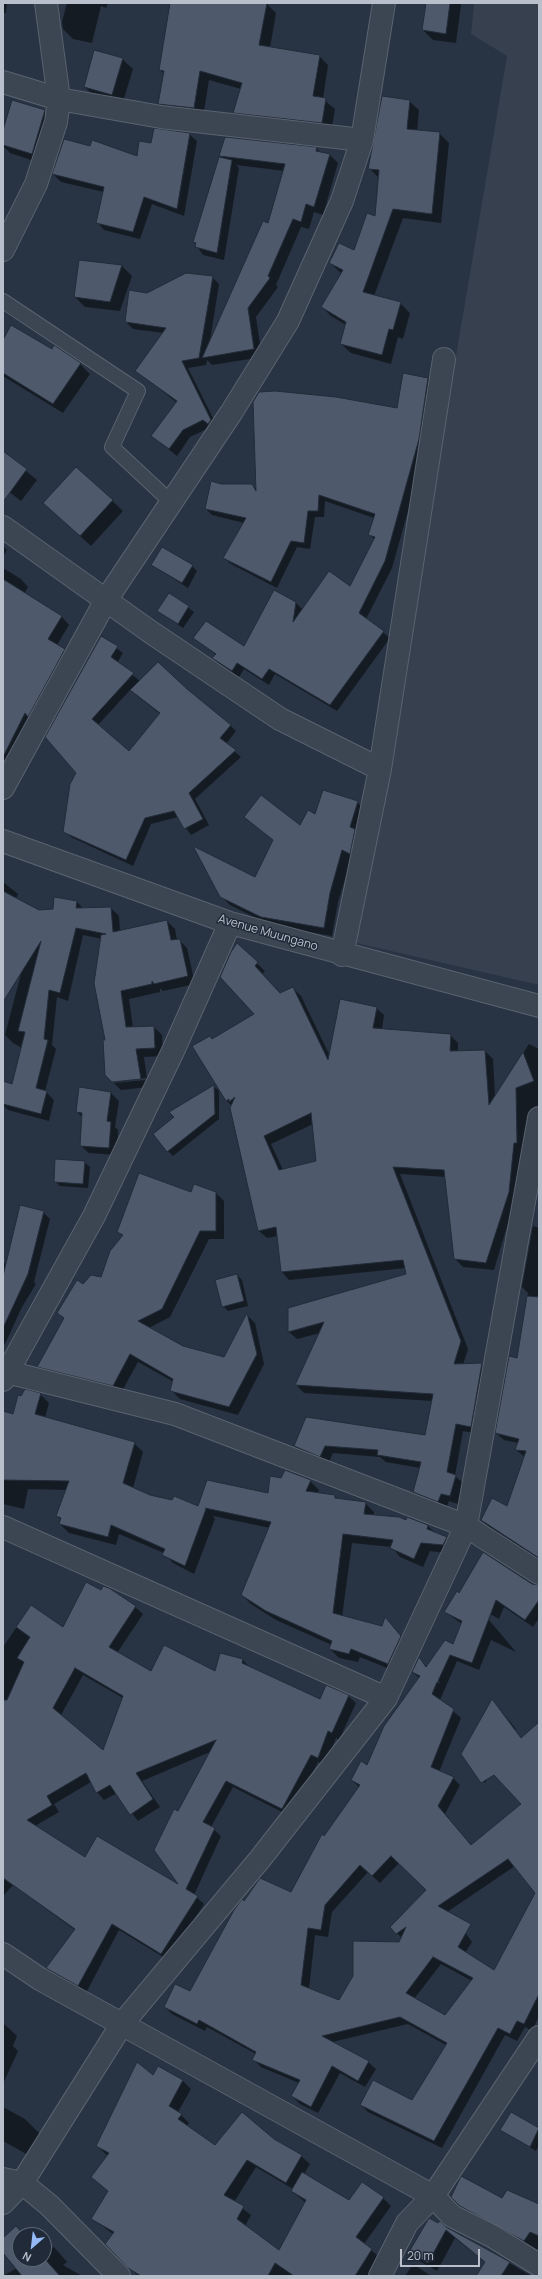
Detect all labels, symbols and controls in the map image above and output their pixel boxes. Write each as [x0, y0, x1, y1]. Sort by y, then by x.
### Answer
street label: Avenue Muungano [217, 912, 319, 954]
north arrow [12, 2227, 52, 2267]
scale bar [402, 2241, 482, 2267]
text: 20 m [407, 2247, 434, 2264]
text: N [20, 2249, 34, 2266]

